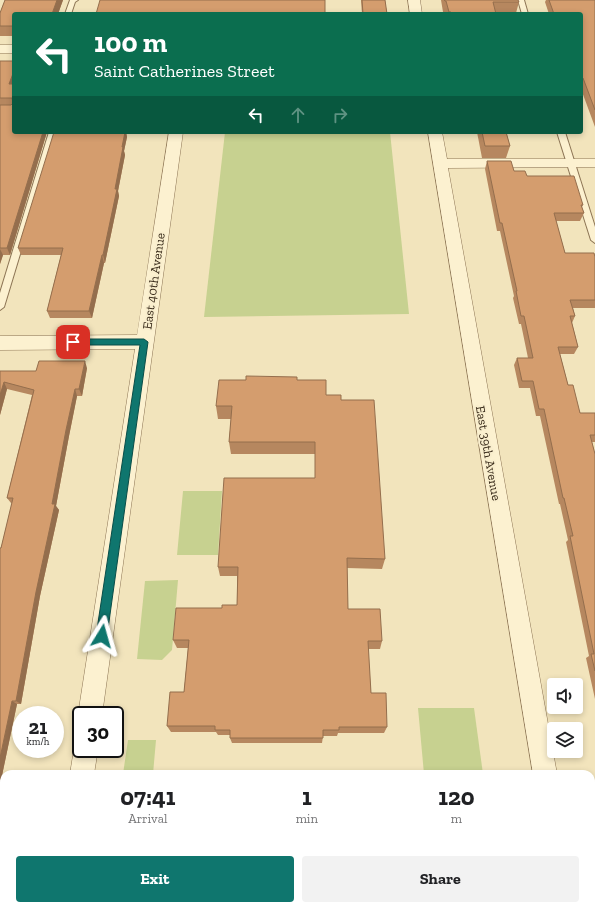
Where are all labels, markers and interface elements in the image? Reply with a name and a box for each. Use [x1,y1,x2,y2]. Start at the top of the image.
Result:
text: 100 m [94,26,167,59]
icon: left [28,28,80,80]
text: Saint Catherines Street [94,60,275,82]
icon: left [245,104,267,126]
icon: ahead [287,104,309,126]
icon: right [329,104,351,126]
street label: East 40th Avenue [139,232,168,330]
pin [56,325,90,359]
icon: arrive [62,331,84,353]
street label: East 39th Avenue [473,404,504,502]
position arrow [81,615,123,657]
map controls [547,678,583,758]
button: sound [547,678,583,714]
speed limit sign: 30 [72,706,124,758]
text: 21 [29,715,47,739]
button: layers [547,722,583,758]
text: km/h [27,736,49,748]
text: 07:41 [120,782,175,811]
text: 1 [302,782,312,811]
text: 120 [438,782,475,811]
text: Arrival [128,811,167,826]
text: min [296,811,318,826]
text: m [451,811,462,826]
button: Exit [16,856,294,902]
button: Share [302,856,579,902]

